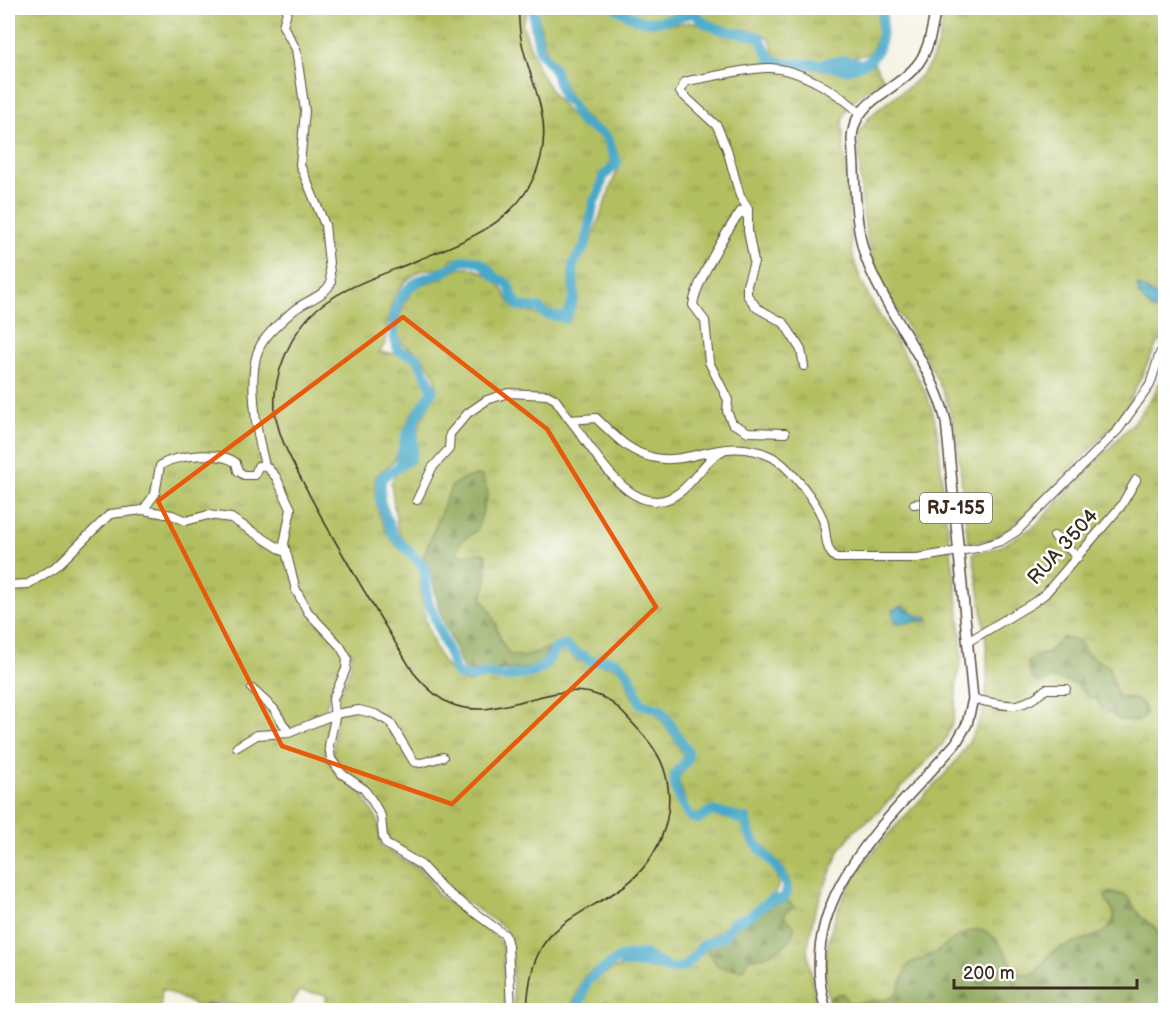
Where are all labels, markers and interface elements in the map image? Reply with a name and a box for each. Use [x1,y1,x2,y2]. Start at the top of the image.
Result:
road number: RJ-155 [920,493,992,523]
street label: RUA 3504 [1023,504,1103,590]
scale bar [954,952,1137,990]
text: 200 m [963,963,1015,984]

